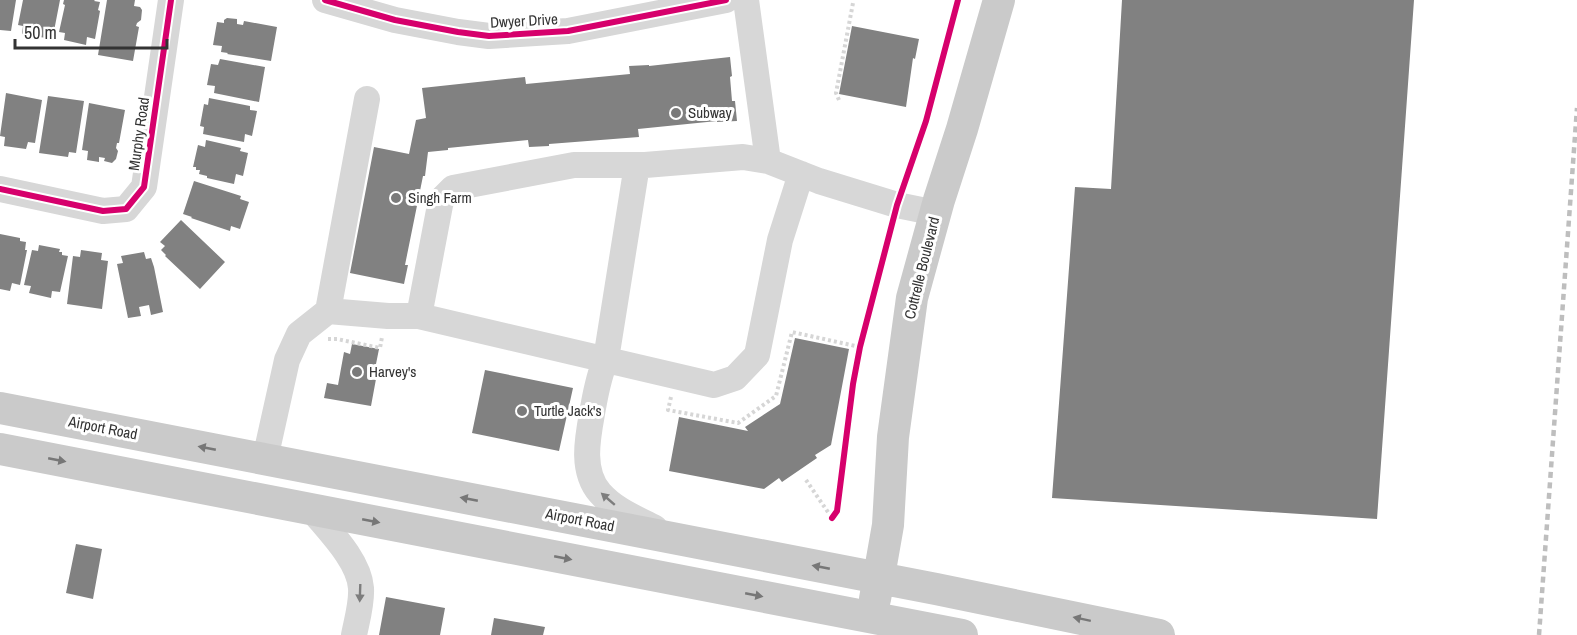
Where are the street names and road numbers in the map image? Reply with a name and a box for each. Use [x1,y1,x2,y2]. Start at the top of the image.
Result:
street label: Dwyer Drive [490,8,558,33]
street label: Murphy Road [123,96,154,172]
street label: Cottrelle Boulevard [899,215,944,321]
street label: Airport Road [66,410,139,444]
street label: Airport Road [543,502,616,536]

